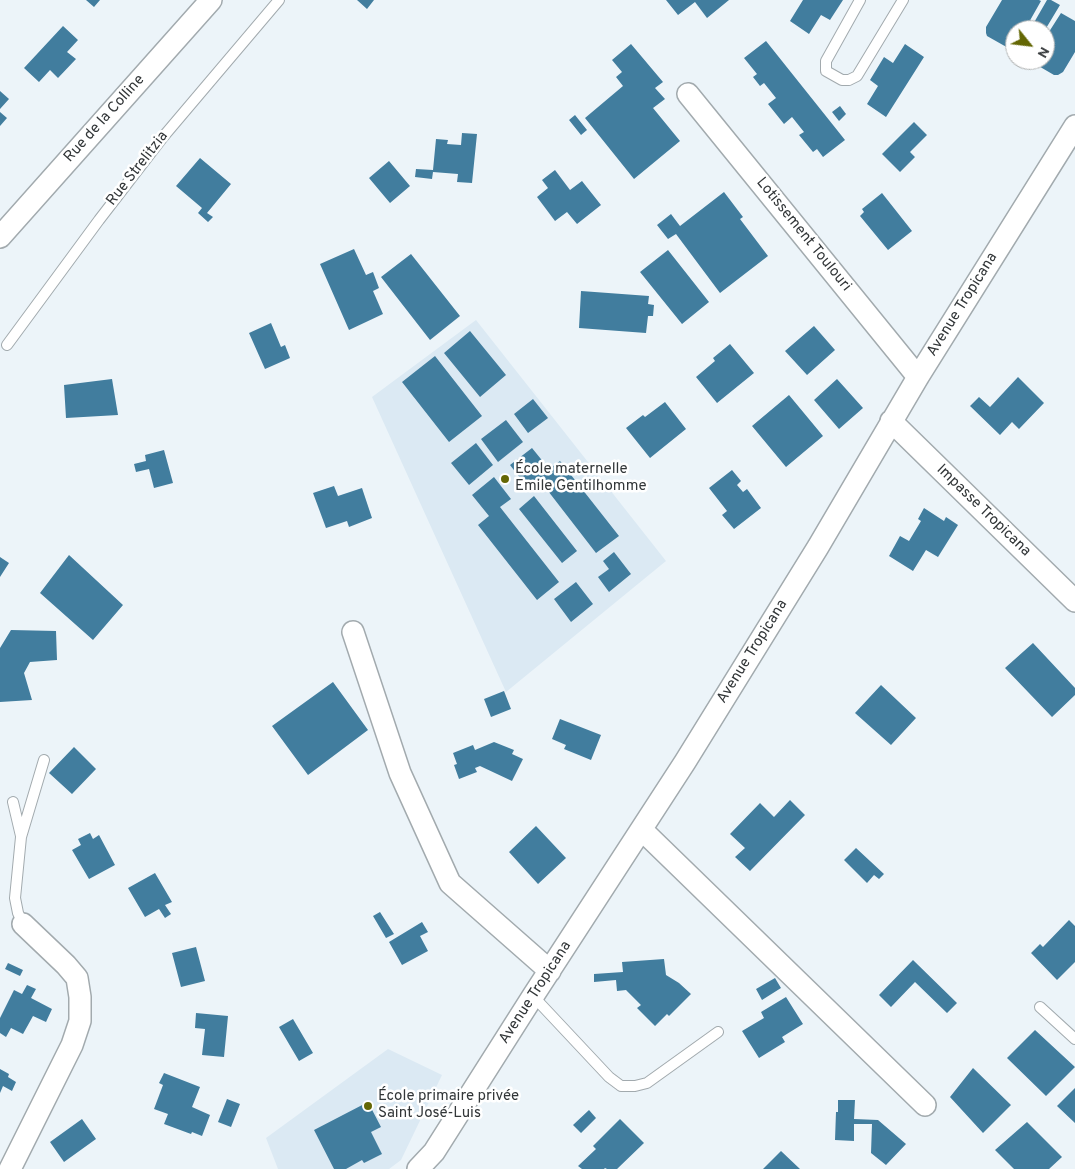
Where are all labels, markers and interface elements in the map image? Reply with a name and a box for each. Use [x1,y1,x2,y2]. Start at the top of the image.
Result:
north arrow [1005,20,1055,70]
text: N [1033,44,1053,61]
street label: Rue de la Colline [61,71,149,167]
street label: Rue Strelitzia [103,128,173,210]
street label: Lotissement Toulouri [752,175,854,295]
street label: Avenue Tropicana [924,250,1002,360]
place label: École maternelle Emile Gentilhomme [515,461,647,496]
street label: Impasse Tropicana [932,461,1034,561]
marker: École maternelle Emile Gentilhomme [499,473,511,485]
street label: Avenue Tropicana [714,597,792,707]
street label: Avenue Tropicana [496,938,576,1048]
place label: École primaire privée Saint José-Luis [378,1088,519,1123]
marker: École primaire privée Saint José-Luis [362,1100,374,1112]

